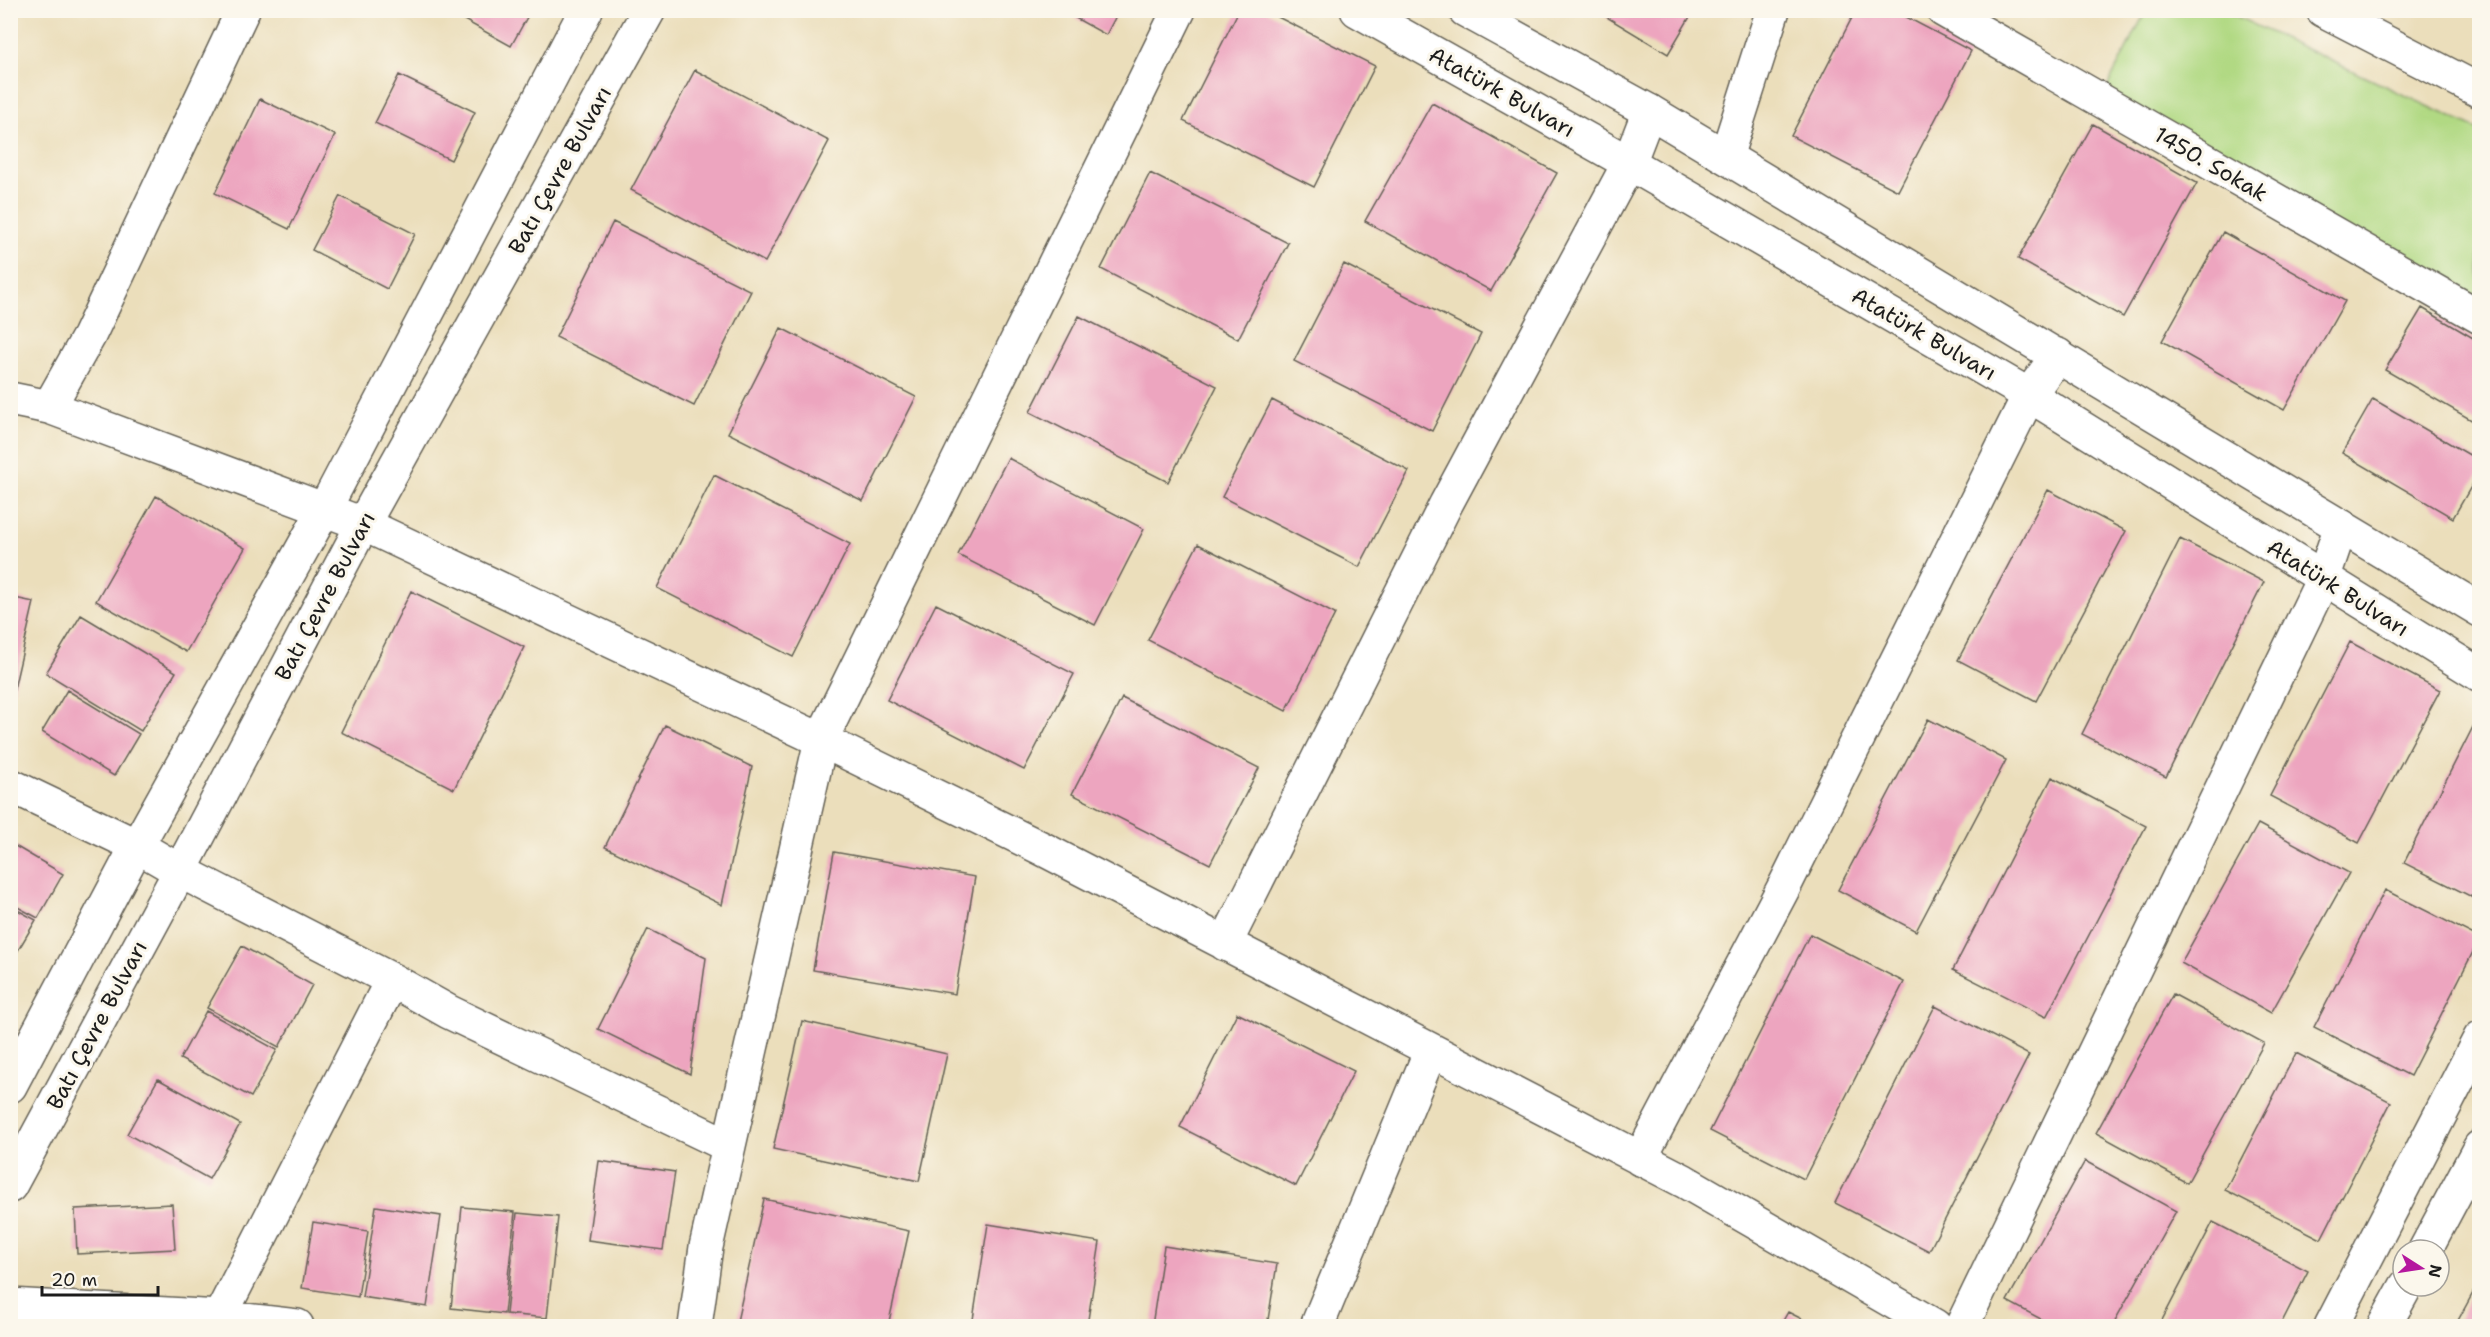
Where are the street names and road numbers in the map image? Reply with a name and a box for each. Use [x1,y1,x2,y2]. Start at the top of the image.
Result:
street label: Atatürk Bulvarı [1424,40,1580,144]
street label: Batı Çevre Bulvarı [502,81,618,259]
street label: 1450. Sokak [2149,120,2273,208]
street label: Atatürk Bulvarı [1846,281,2002,387]
street label: Batı Çevre Bulvarı [268,506,382,686]
street label: Atatürk Bulvarı [2261,533,2415,643]
street label: Batı Çevre Bulvarı [40,935,154,1115]

